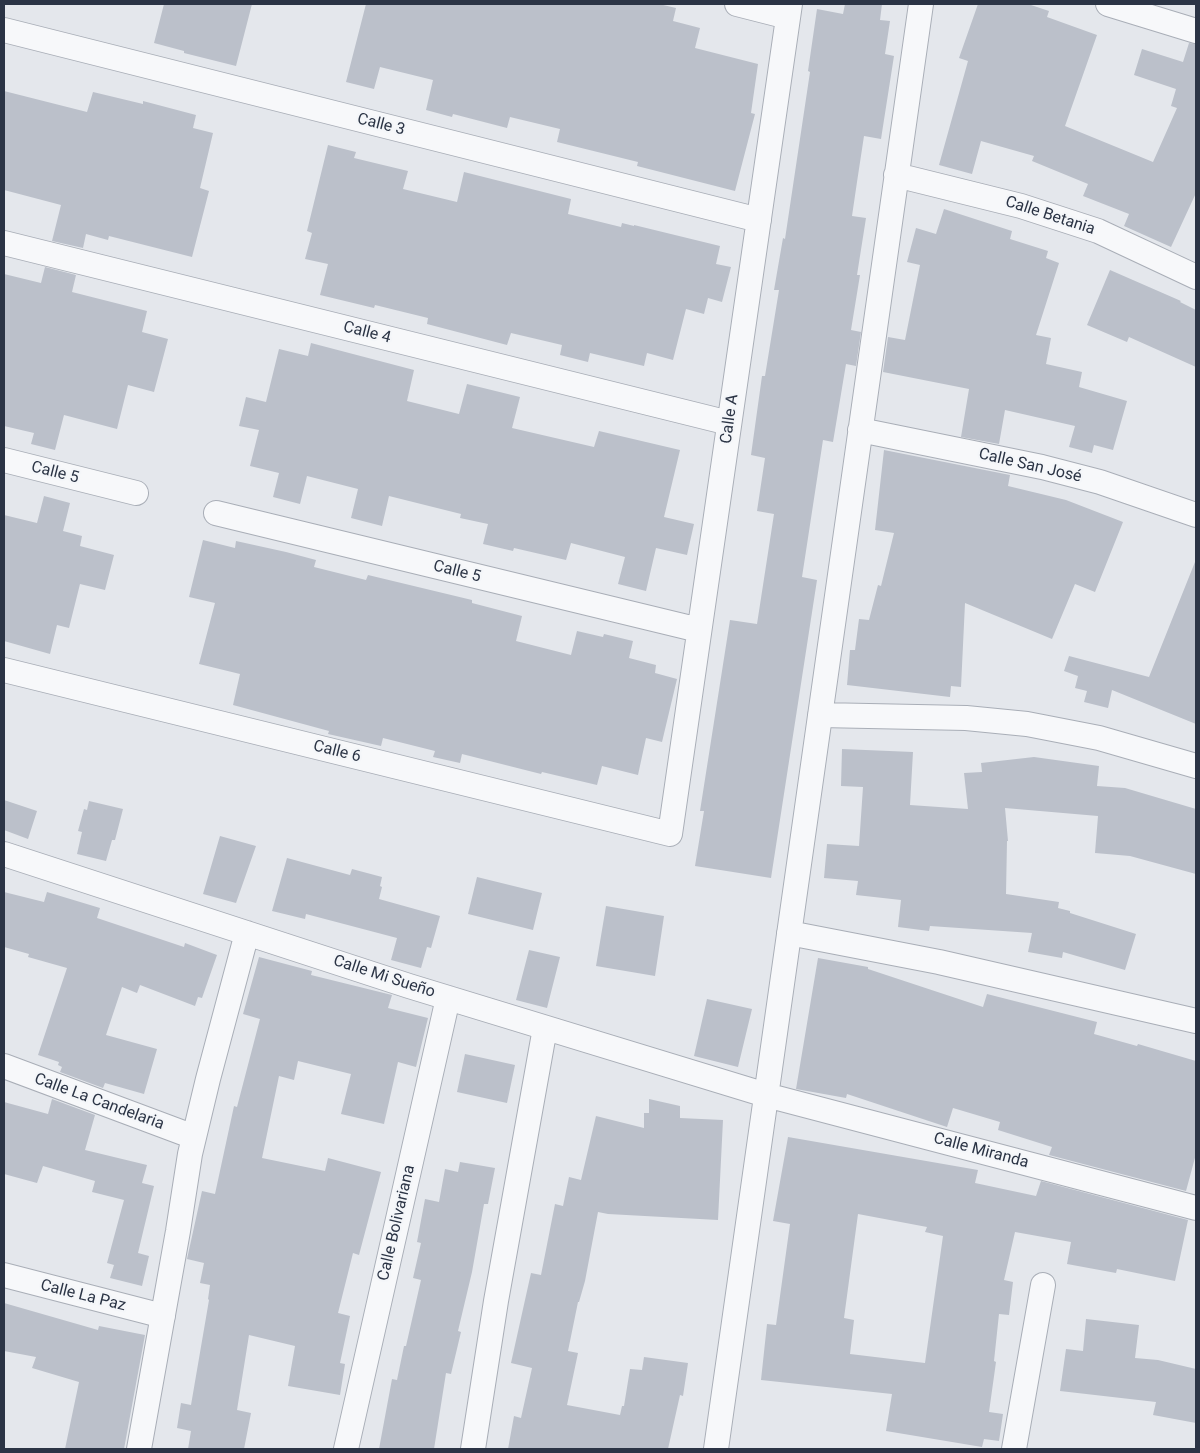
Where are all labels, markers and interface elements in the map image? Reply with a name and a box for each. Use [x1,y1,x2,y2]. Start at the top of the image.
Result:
street label: Calle 3 [355,110,407,140]
street label: Calle Betania [1003,192,1097,240]
street label: Calle 4 [341,318,393,348]
street label: Calle A [717,393,743,445]
street label: Calle San José [977,445,1083,487]
street label: Calle 5 [29,458,81,488]
street label: Calle 5 [431,557,483,587]
street label: Calle 6 [311,737,363,767]
street label: Calle Mi Sueño [331,952,437,1002]
street label: Calle La Candelaria [31,1070,167,1134]
street label: Calle Miranda [931,1129,1031,1173]
street label: Calle Bolivariana [374,1163,420,1283]
street label: Calle La Paz [38,1276,128,1316]

